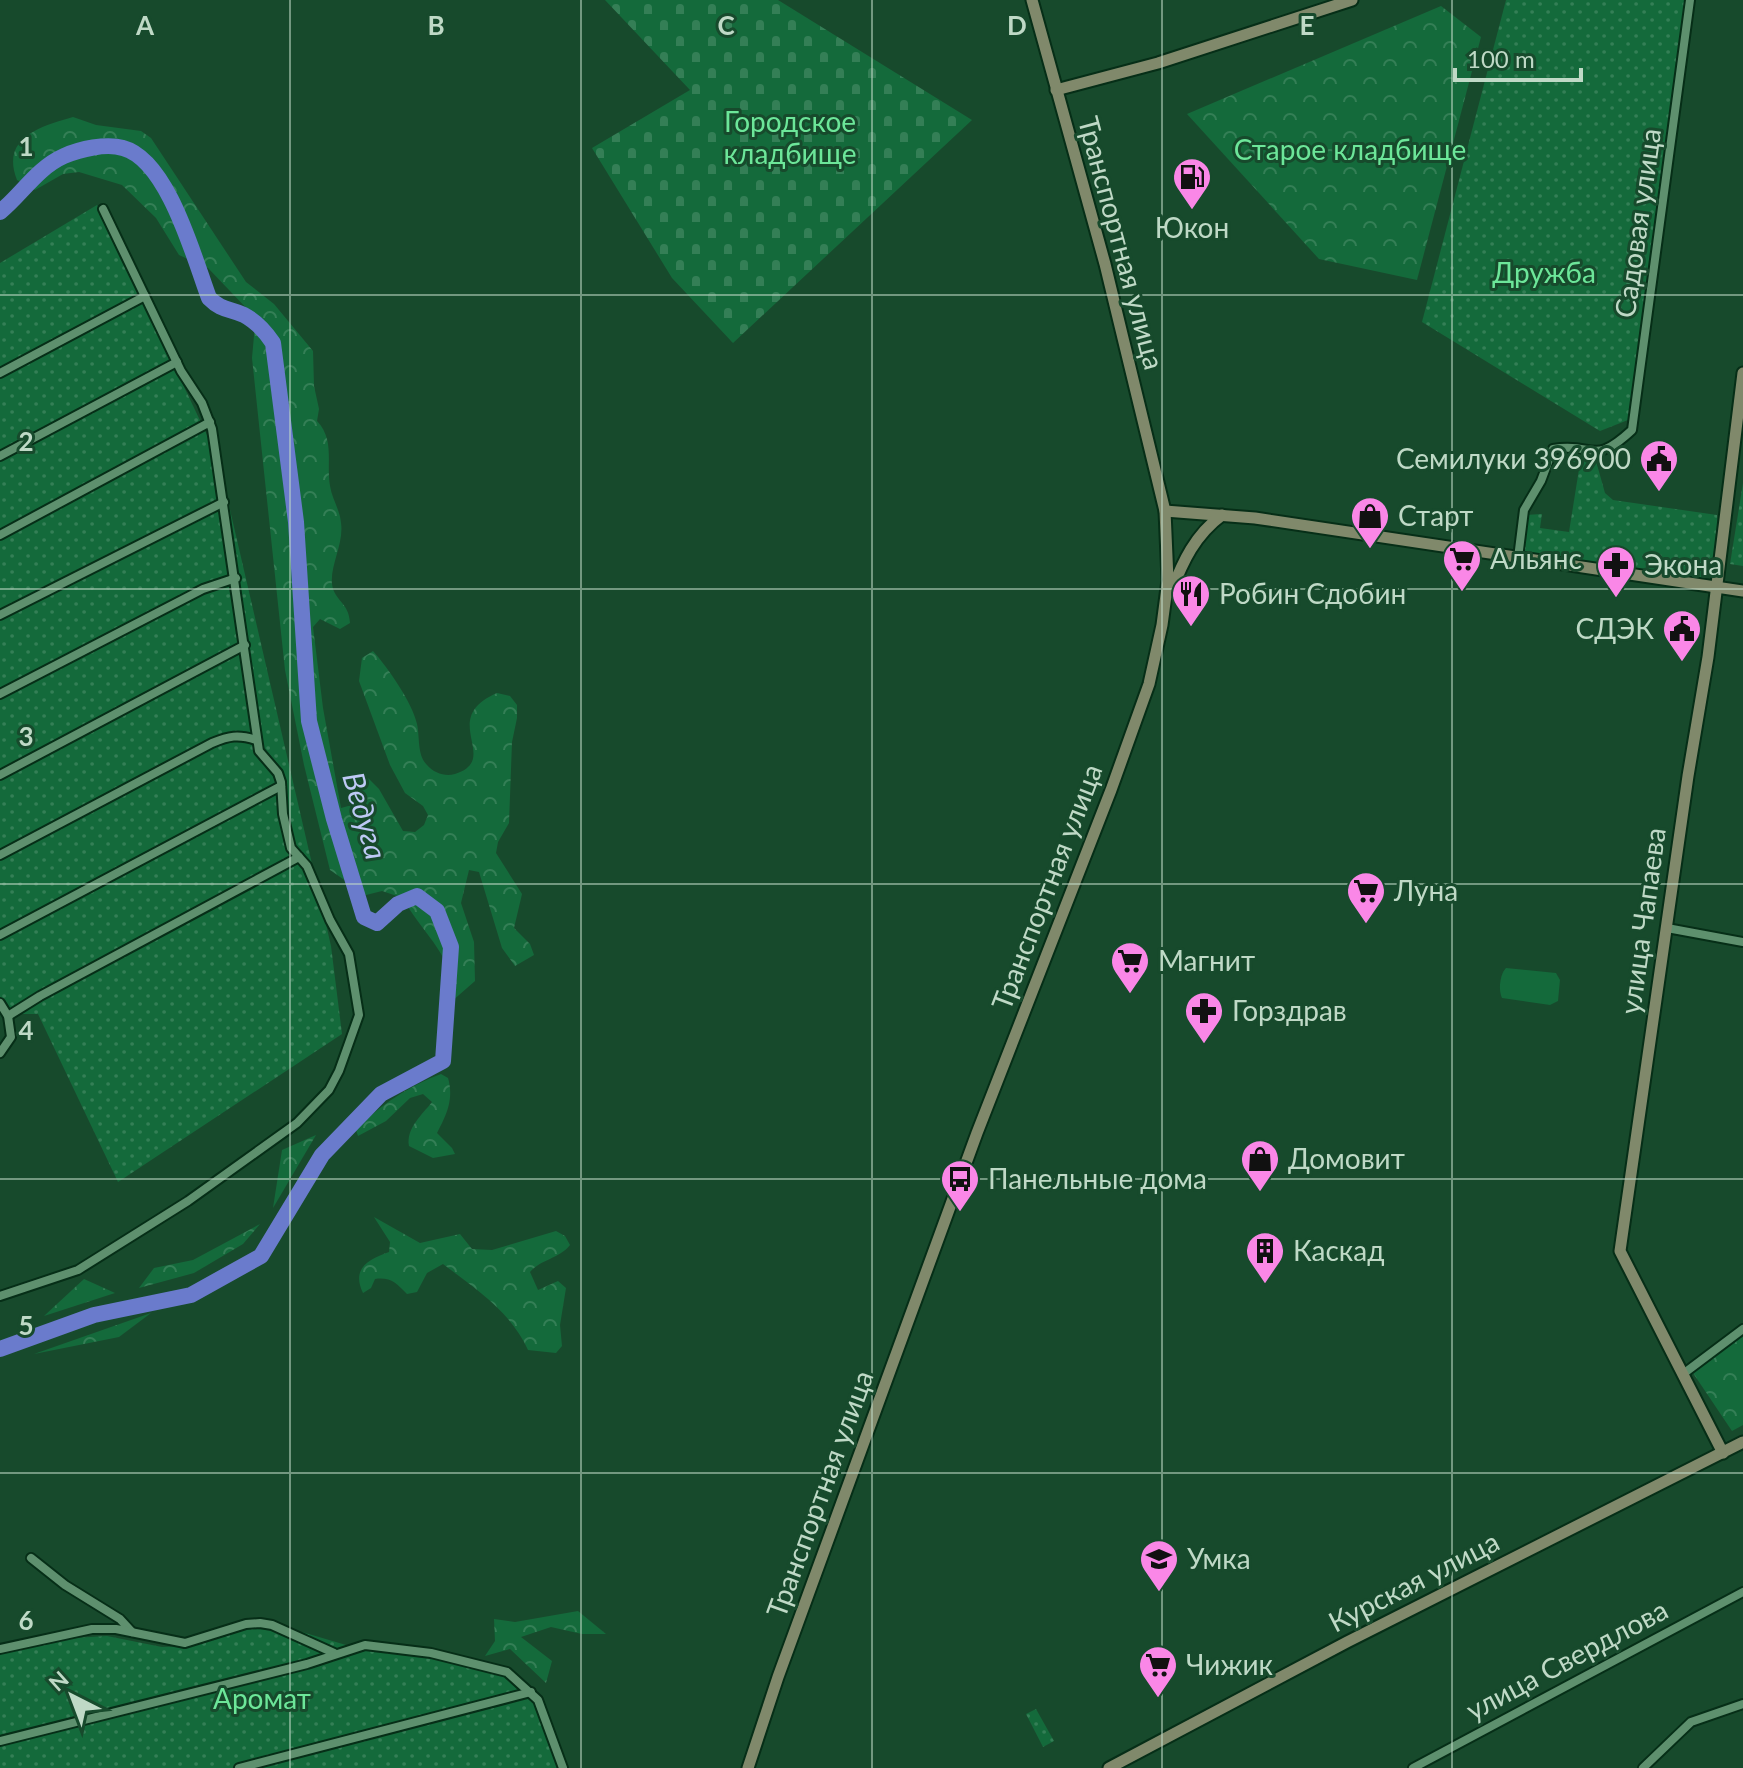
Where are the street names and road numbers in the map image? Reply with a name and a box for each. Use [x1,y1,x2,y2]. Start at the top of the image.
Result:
street label: Транспортная улица [1072,113,1172,373]
street label: Садовая улица [1607,126,1667,320]
street label: Транспортная улица [984,759,1109,1014]
street label: улица Чапаева [1612,825,1672,1016]
street label: Транспортная улица [759,1365,880,1622]
street label: Курская улица [1323,1524,1504,1639]
street label: улица Свердлова [1460,1592,1673,1727]

